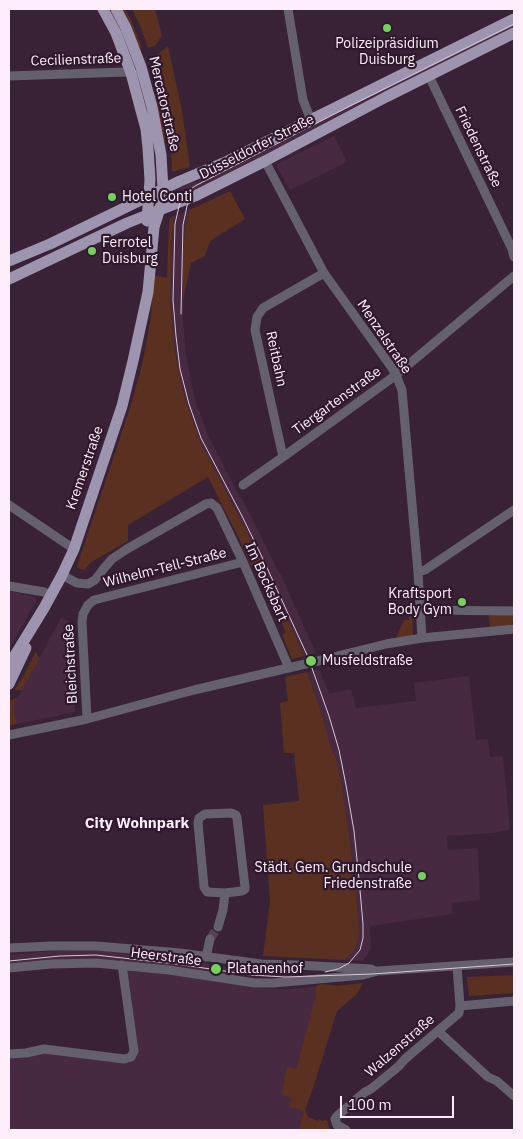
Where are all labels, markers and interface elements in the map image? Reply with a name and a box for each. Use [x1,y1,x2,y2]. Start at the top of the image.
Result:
marker: Polizeipräsidium Duisburg [381,22,393,34]
place label: Polizeipräsidium Duisburg [335,36,439,68]
street label: Cecilienstraße [30,50,122,70]
street label: Mercatorstraße [145,55,183,153]
street label: Friedenstraße [451,104,505,190]
street label: Düsseldorfer Straße [197,111,317,183]
place label: Hotel Conti [122,189,192,205]
marker: Hotel Conti [106,191,118,203]
place label: Ferrotel Duisburg [102,235,158,268]
marker: Ferrotel Duisburg [86,245,98,257]
street label: Menzelstraße [353,297,415,377]
street label: Reitbahn [262,330,290,388]
street label: Tiergartenstraße [289,363,385,439]
street label: Kremerstraße [63,424,107,512]
street label: Im Bocksbart [241,540,291,624]
street label: Wilhelm-Tell-Straße [102,545,228,591]
place label: Kraftsport Body Gym [388,586,452,618]
marker: Kraftsport Body Gym [456,596,468,608]
street label: Bleichstraße [61,624,81,704]
place label: Musfeldstraße [322,653,413,669]
marker: Musfeldstraße [304,654,318,668]
district label: City Wohnpark [85,815,189,833]
place label: Städt. Gem. Grundschule Friedenstraße [254,860,412,892]
marker: Städt. Gem. Grundschule Friedenstraße [416,870,428,882]
street label: Heerstraße [130,944,202,970]
place label: Platanenhof [227,961,303,977]
marker: Platanenhof [209,962,223,976]
street label: Walzenstraße [362,1011,438,1081]
scale bar [343,1086,457,1118]
text: 100 m [348,1095,392,1114]

